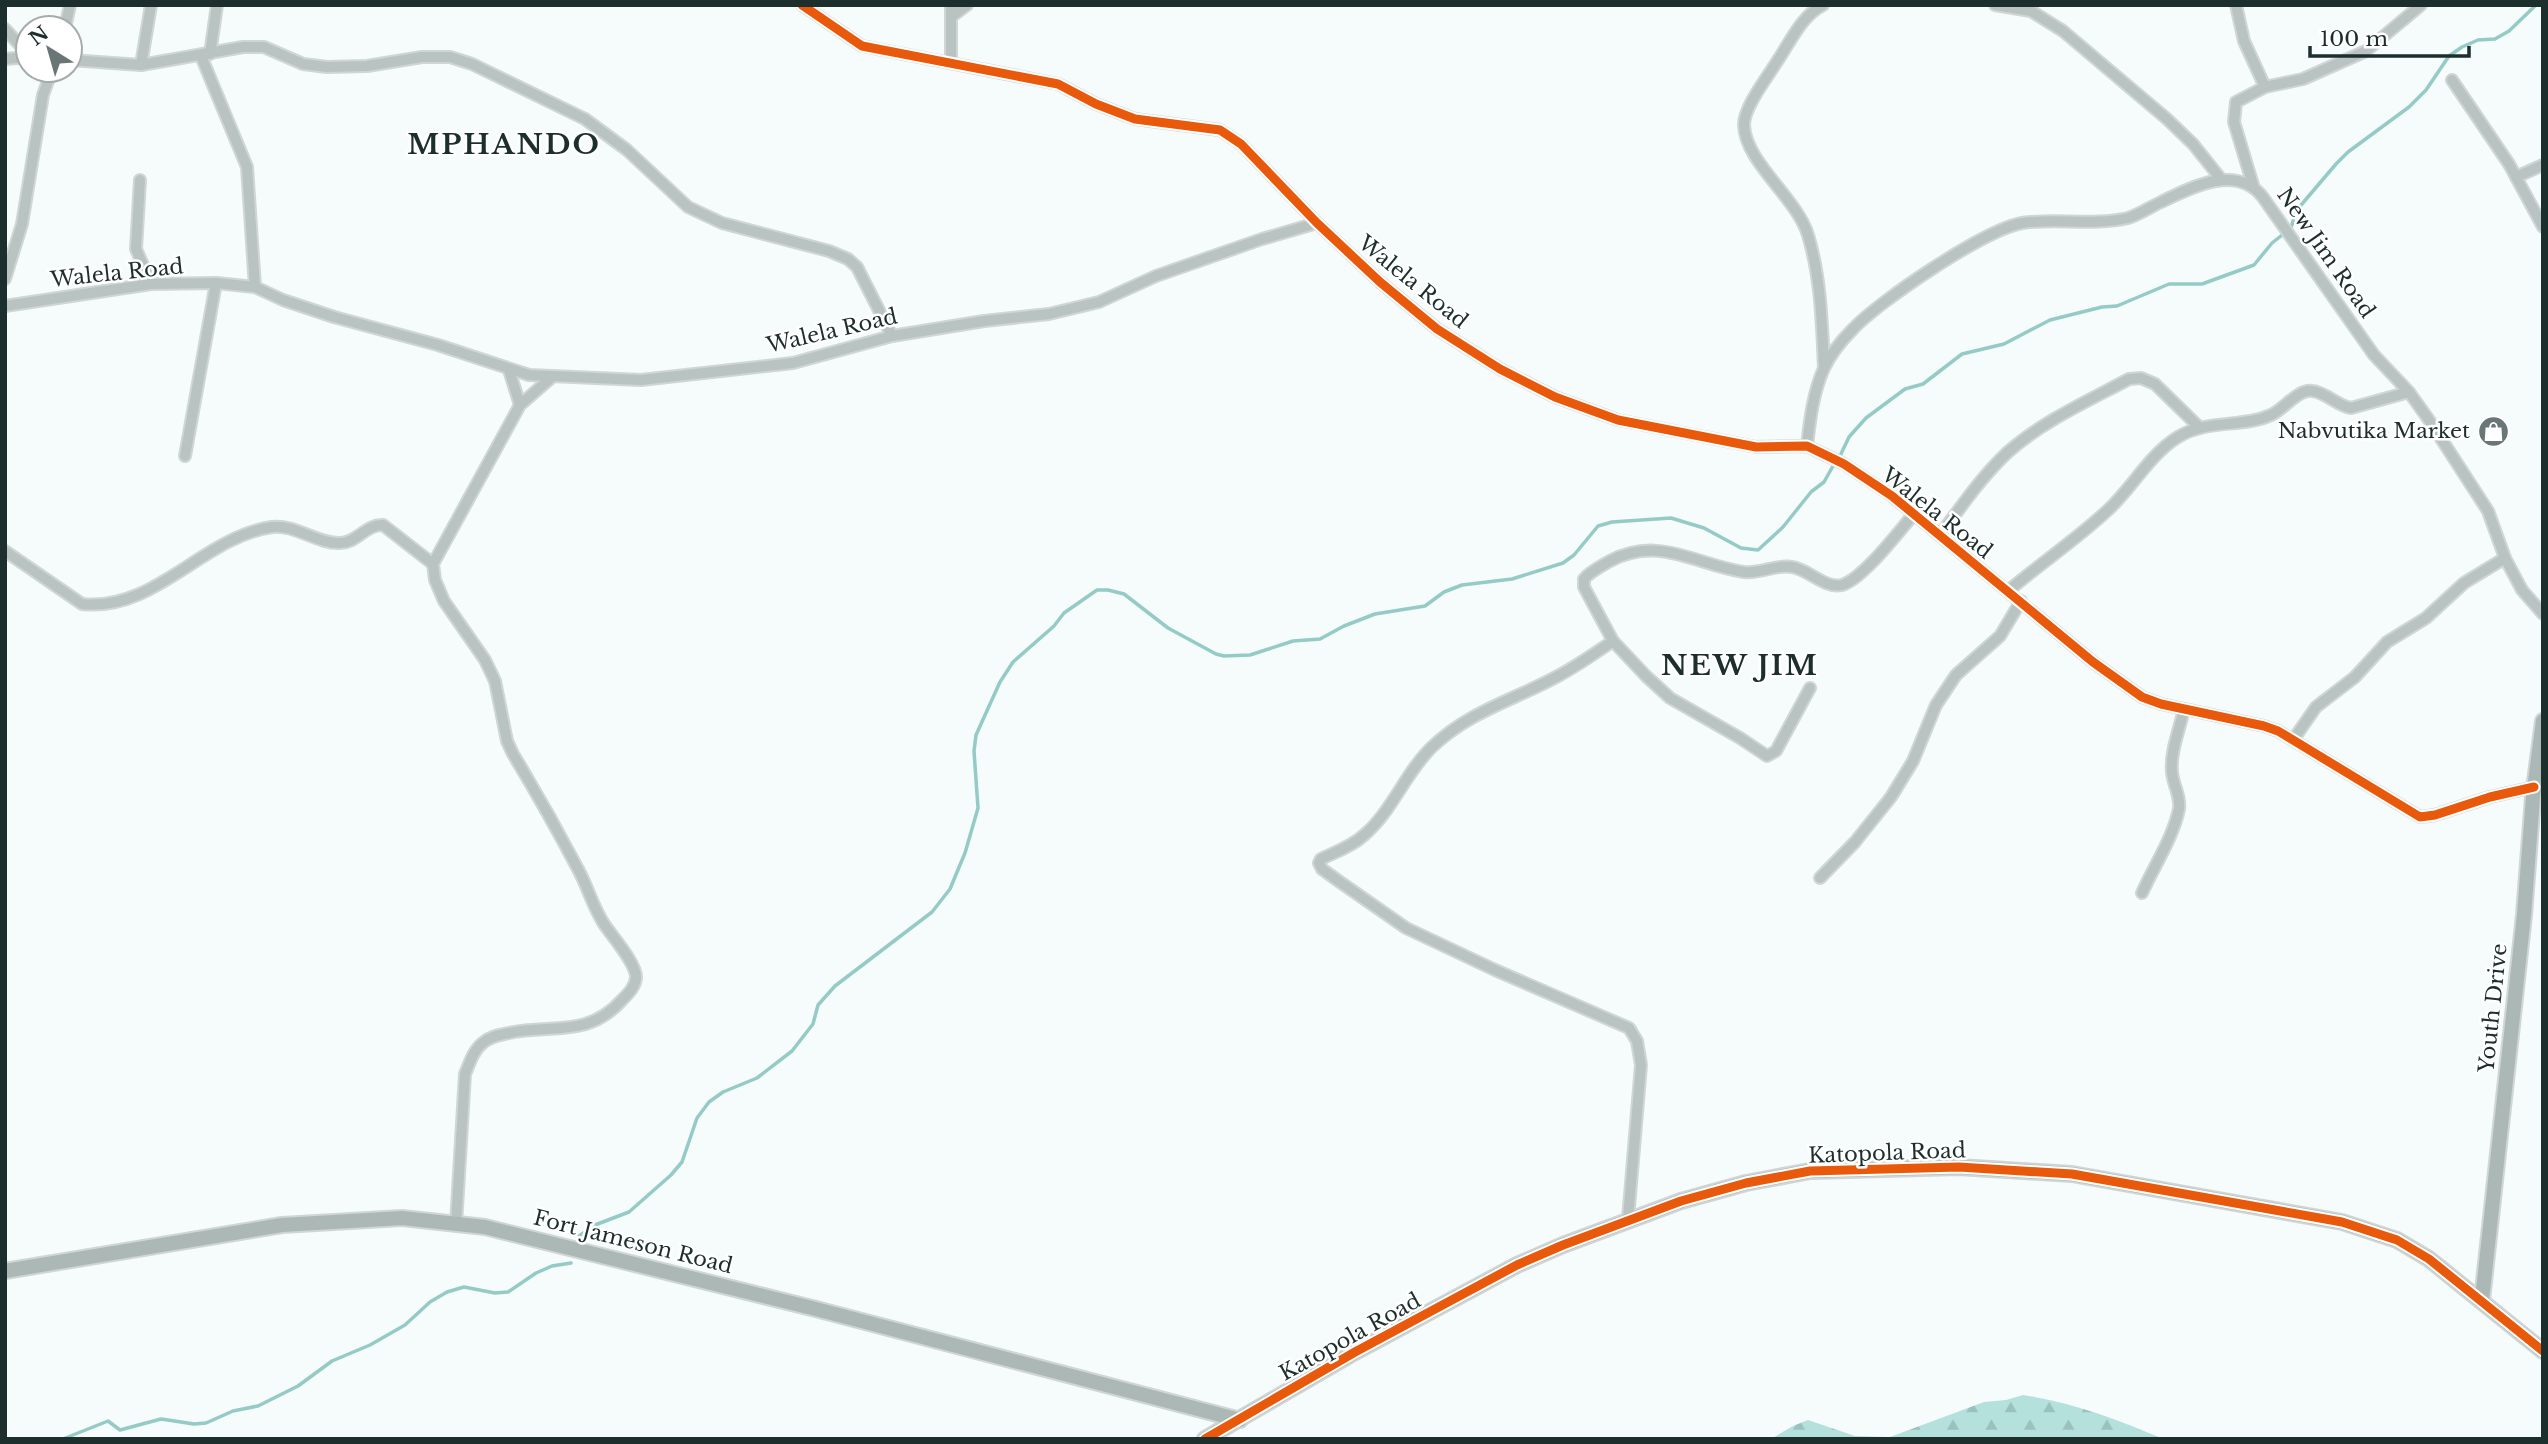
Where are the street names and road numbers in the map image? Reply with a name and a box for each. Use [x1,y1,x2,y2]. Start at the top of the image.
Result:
street label: New Jim Road [2271,183,2381,323]
street label: Walela Road [1352,229,1473,334]
street label: Walela Road [48,253,185,293]
street label: Walela Road [763,303,900,359]
street label: Walela Road [1876,461,1998,564]
street label: Youth Drive [2473,942,2513,1075]
street label: Katopola Road [1808,1137,1966,1169]
street label: Fort Jameson Road [531,1205,735,1279]
street label: Katopola Road [1275,1287,1425,1387]

